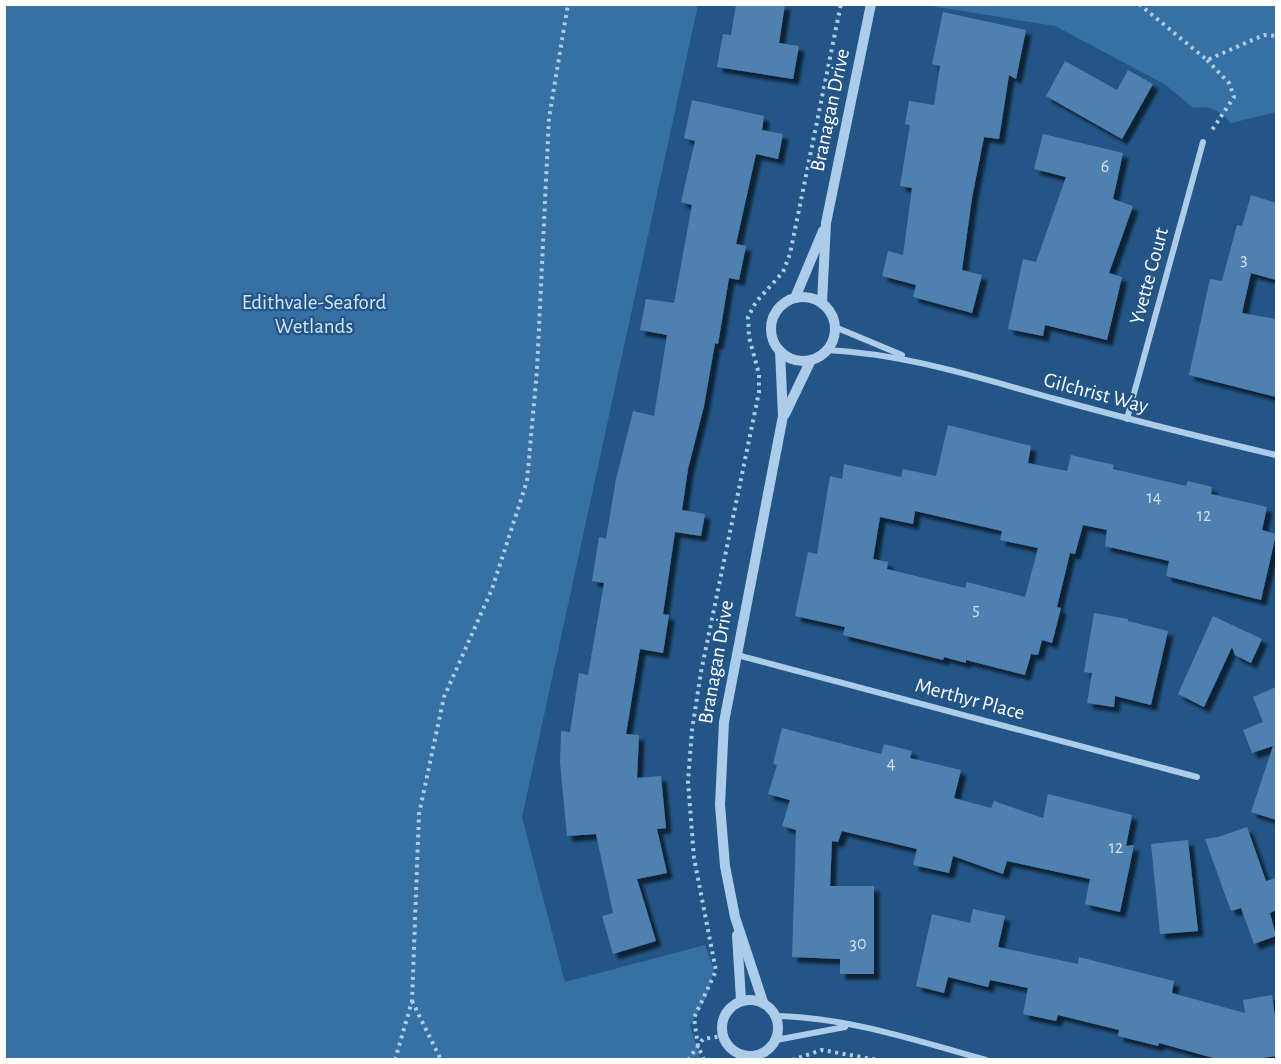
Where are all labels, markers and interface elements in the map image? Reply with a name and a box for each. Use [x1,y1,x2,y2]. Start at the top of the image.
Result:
street label: Branagan Drive [807,47,853,173]
house number: 6 [1101,158,1109,176]
street label: Yvette Court [1126,225,1172,327]
house number: 3 [1240,251,1248,269]
park label: Edithvale-Seaford Wetlands [242,292,386,337]
street label: Gilchrist Way [1041,369,1151,417]
house number: 14 [1147,489,1162,507]
house number: 12 [1197,507,1211,525]
street label: Branagan Drive [695,599,737,725]
house number: 5 [972,601,980,619]
street label: Merthyr Place [913,674,1027,724]
house number: 4 [887,755,896,773]
house number: 12 [1109,839,1123,857]
house number: 30 [850,935,866,953]

